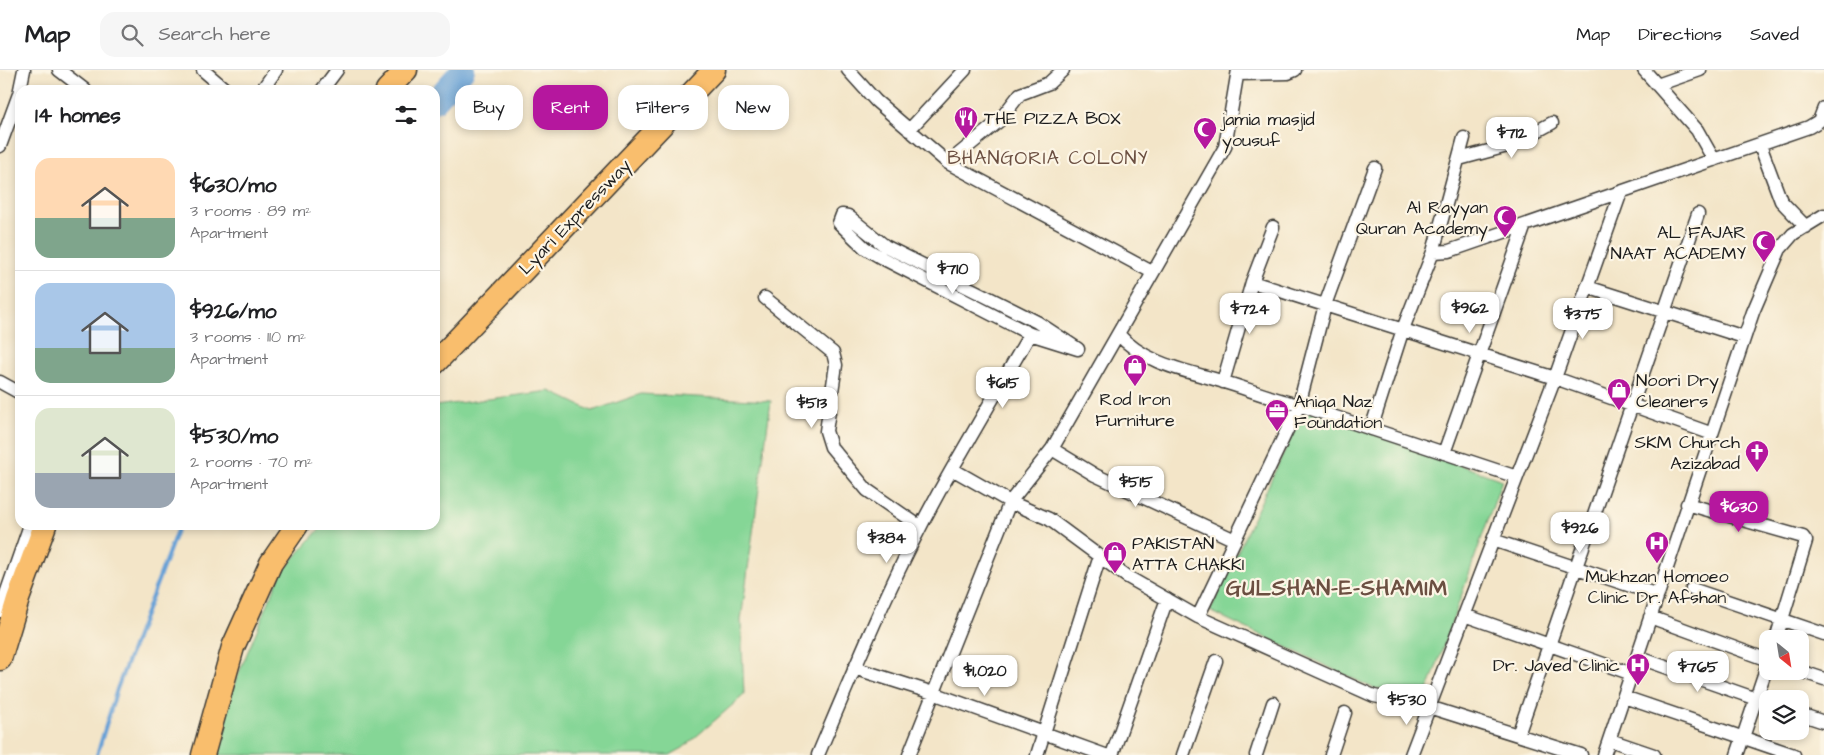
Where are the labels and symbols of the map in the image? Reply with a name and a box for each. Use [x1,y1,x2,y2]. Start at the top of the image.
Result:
restaurant icon: THE PIZZA BOX [953,105,979,139]
place label: THE PIZZA BOX [984,106,1121,131]
place label: jamia masjid yousuf [1220,107,1315,154]
mosque icon: jamia masjid yousuf [1192,116,1218,150]
pin: $712 [1482,116,1542,159]
district label: BHANGORIA COLONY [947,145,1149,172]
street label: Lyari Expressway [513,154,638,281]
place label: Al Rayyan Quran Academy [1356,195,1488,242]
mosque icon: Al Rayyan Quran Academy [1492,204,1518,238]
place label: AL FAJAR NAAT ACADEMY [1611,220,1746,266]
mosque icon: AL FAJAR NAAT ACADEMY [1751,229,1777,263]
pin: $710 [923,252,983,295]
pin: $724 [1220,292,1280,335]
pin: $962 [1440,292,1500,334]
pin: $375 [1553,298,1613,340]
shop icon: Rod Iron Furniture [1122,353,1148,387]
pin: $615 [973,366,1033,409]
place label: Noori Dry Cleaners [1636,368,1719,414]
shop icon: Noori Dry Cleaners [1606,377,1632,411]
pin: $513 [782,386,842,429]
place label: Rod Iron Furniture [1095,387,1175,433]
place label: Aniqa Naz Foundation [1294,389,1382,435]
office icon: Aniqa Naz Foundation [1264,398,1290,432]
place label: SKM Church Azizabad [1634,430,1740,476]
church icon: SKM Church Azizabad [1744,439,1770,473]
pin: $515 [1106,466,1166,508]
pin: $630 [1709,490,1769,533]
pin: $926 [1550,512,1610,554]
pin: $384 [857,522,917,564]
hospital icon: Mukhzan Homoeo Clinic Dr. Afshan [1644,530,1670,564]
place label: PAKISTAN ATTA CHAKKI [1132,531,1244,577]
shop icon: PAKISTAN ATTA CHAKKI [1102,540,1128,574]
place label: Mukhzan Homoeo Clinic Dr. Afshan [1585,564,1729,610]
district label: GULSHAN-E-SHAMIM [1226,573,1448,604]
north arrow [1759,630,1809,680]
pin: $765 [1668,650,1728,693]
hospital icon: Dr. Javed Clinic [1625,652,1651,686]
place label: Dr. Javed Clinic [1493,653,1620,678]
pin: $1,020 [944,654,1026,697]
pin: $530 [1377,684,1437,726]

